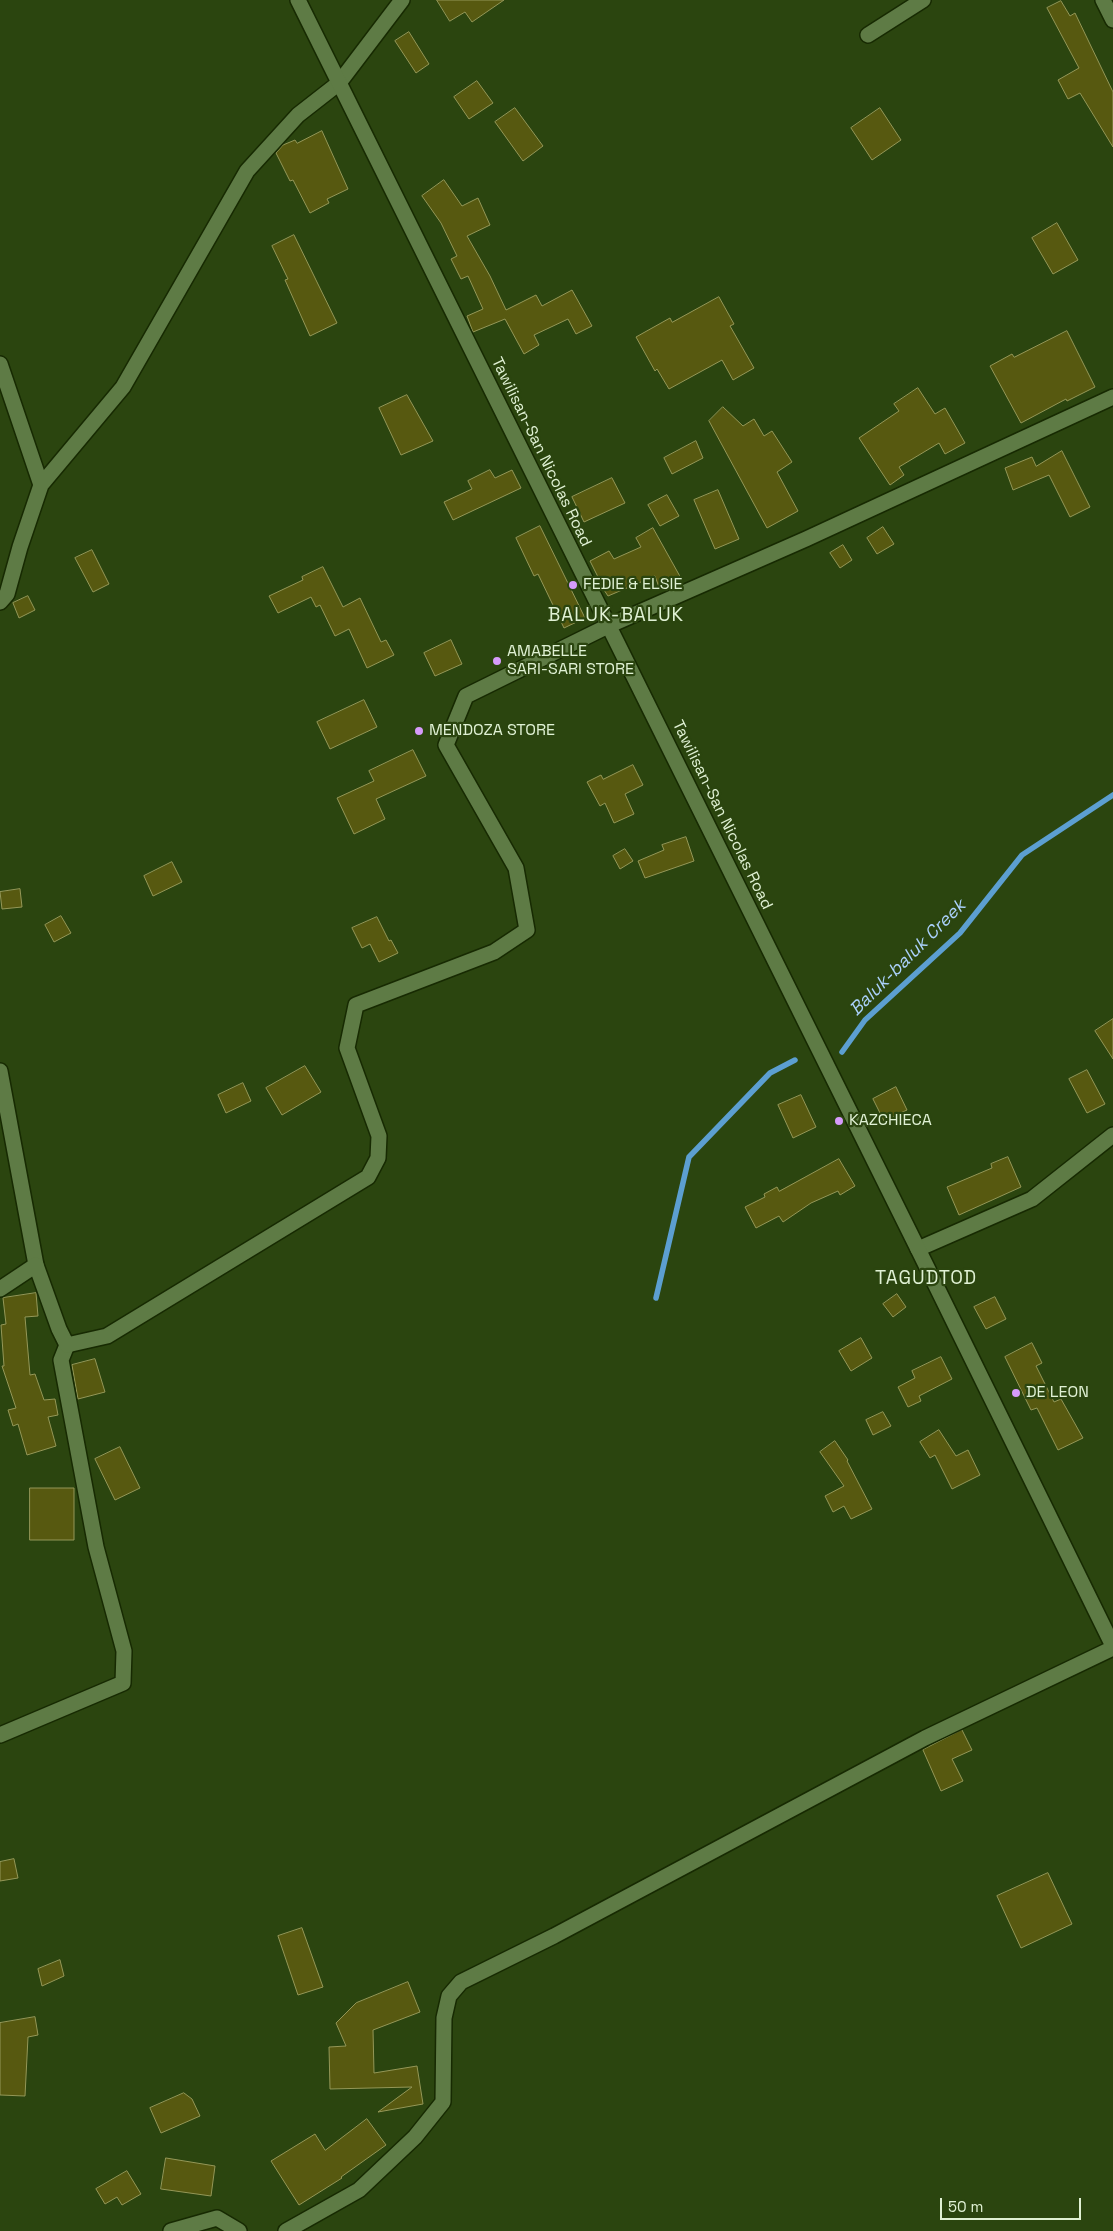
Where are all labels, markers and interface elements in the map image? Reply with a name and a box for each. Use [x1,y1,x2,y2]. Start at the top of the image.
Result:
street label: Tawilisan-San Nicolas Road [487,354,595,550]
place label: FEDIE & ELSIE [583,575,683,595]
marker: FEDIE & ELSIE [567,579,579,591]
district label: BALUK-BALUK [546,605,686,627]
place label: AMABELLE SARI-SARI STORE [507,642,634,680]
marker: AMABELLE SARI-SARI STORE [491,655,503,667]
street label: Tawilisan-San Nicolas Road [668,717,776,913]
place label: MENDOZA STORE [429,721,555,741]
marker: MENDOZA STORE [413,725,425,737]
water label: Baluk-baluk Creek [845,895,971,1021]
place label: KAZCHIECA [849,1111,932,1131]
marker: KAZCHIECA [833,1115,845,1127]
district label: TAGUDTOD [874,1268,978,1290]
place label: DE LEON [1026,1383,1089,1403]
marker: DE LEON [1010,1387,1022,1399]
scale bar [943,2188,1084,2220]
text: 50 m [948,2197,983,2216]

